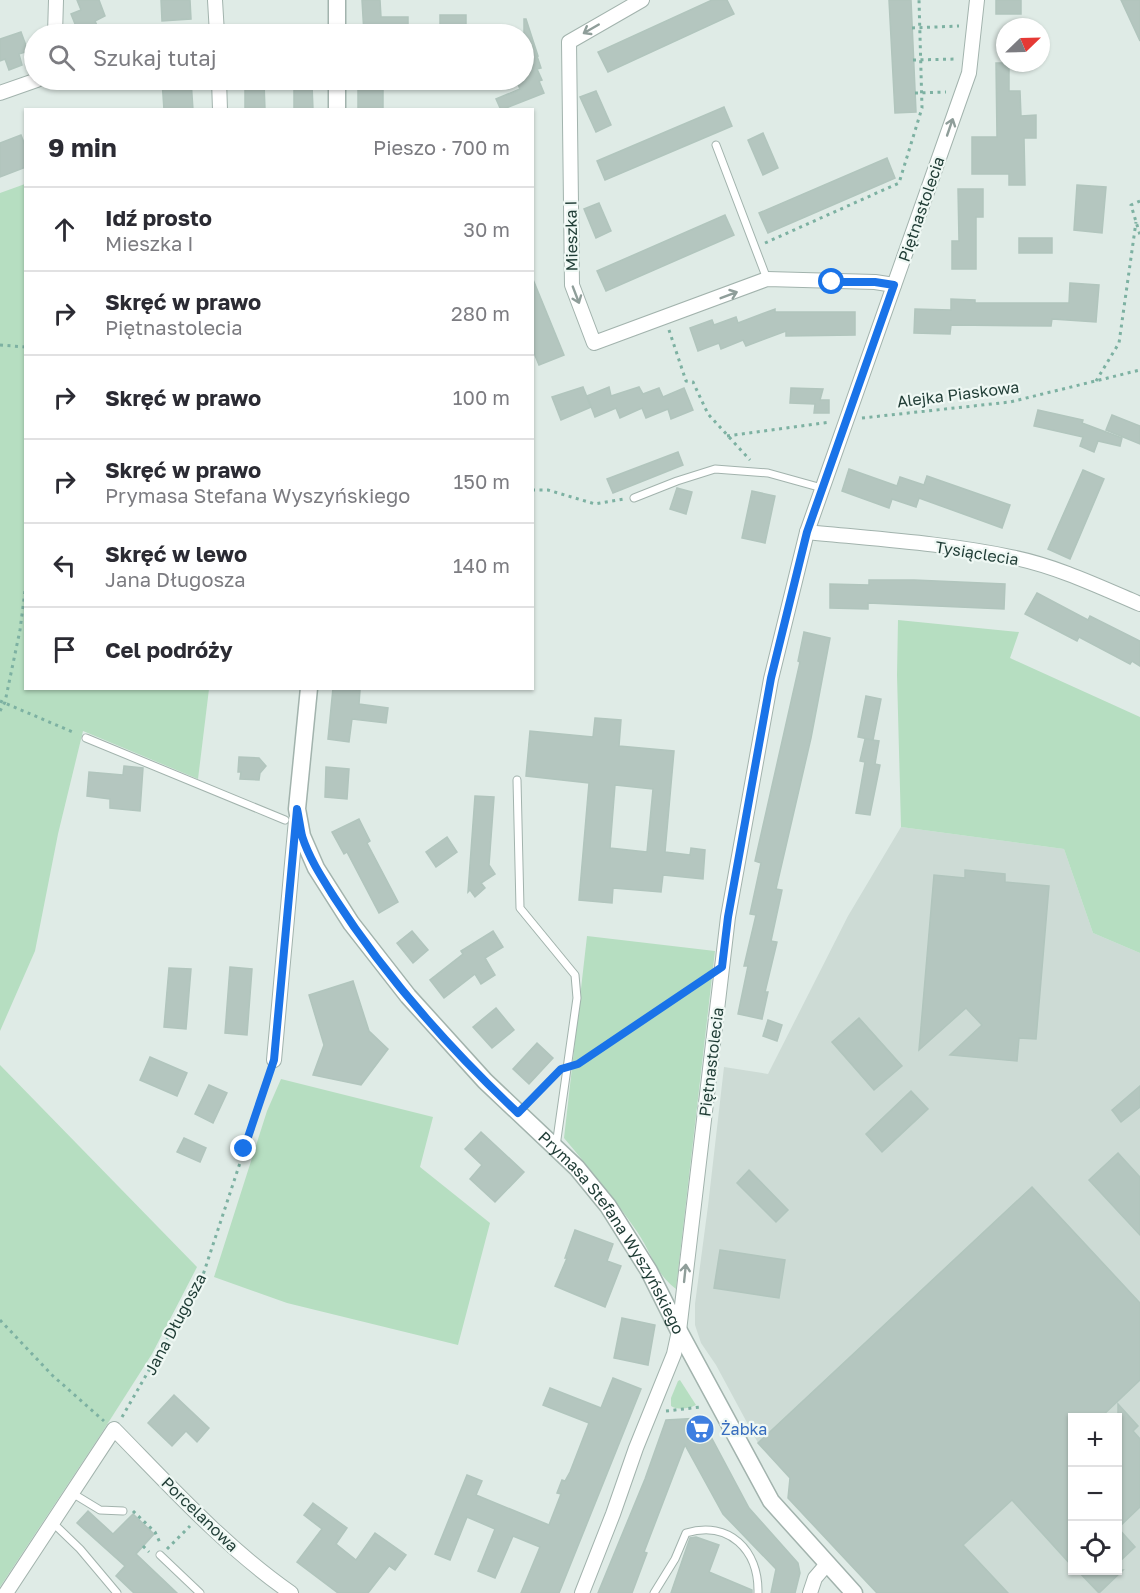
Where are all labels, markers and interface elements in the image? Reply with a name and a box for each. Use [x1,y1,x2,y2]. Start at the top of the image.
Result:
north arrow [996,18,1050,72]
search box [24,24,534,90]
one-way arrow [583,24,601,35]
icon: search [45,41,78,74]
text: Szukaj tutaj [93,44,217,71]
one-way arrow [946,118,957,136]
text: 9 min [48,132,117,163]
text: Pieszo · 700 m [373,135,510,159]
street label: Piętnastolecia [894,154,948,264]
street label: Mieszka I [560,200,582,272]
text: Idź prosto [105,204,212,231]
icon: ahead [48,213,81,246]
text: 30 m [463,217,510,241]
text: Mieszka I [105,231,194,255]
route start [818,268,844,294]
one-way arrow [571,285,582,303]
text: Skręć w prawo [105,288,261,315]
one-way arrow [719,288,737,299]
icon: right [48,297,81,330]
text: 280 m [451,301,510,325]
text: Piętnastolecia [105,315,243,339]
street label: Alejka Piaskowa [896,377,1020,411]
icon: right [48,381,81,414]
text: Skręć w prawo [105,384,261,411]
text: 100 m [453,385,510,409]
text: Skręć w prawo [105,456,261,483]
icon: right [48,465,81,498]
text: 150 m [454,469,510,493]
text: Prymasa Stefana Wyszyńskiego [105,483,410,507]
street label: Tysiąclecia [934,537,1020,569]
text: Skręć w lewo [105,540,247,567]
icon: left [48,549,81,582]
text: 140 m [453,553,510,577]
text: Jana Długosza [105,567,246,591]
icon: arrive [48,633,81,666]
text: Cel podróży [105,636,233,663]
street label: Piętnastolecia [694,1006,728,1118]
street label: Prymasa Stefana Wyszyńskiego [534,1127,689,1337]
route end [230,1135,256,1161]
one-way arrow [680,1264,691,1284]
street label: Jana Długosza [140,1270,210,1378]
supermarket icon: Żabka [684,1413,716,1445]
map controls [1068,1413,1122,1575]
button: + [1068,1413,1122,1467]
place label: Żabka [721,1419,767,1439]
button: − [1068,1467,1122,1521]
street label: Porcelanowa [157,1472,243,1556]
button: locate [1068,1521,1122,1575]

